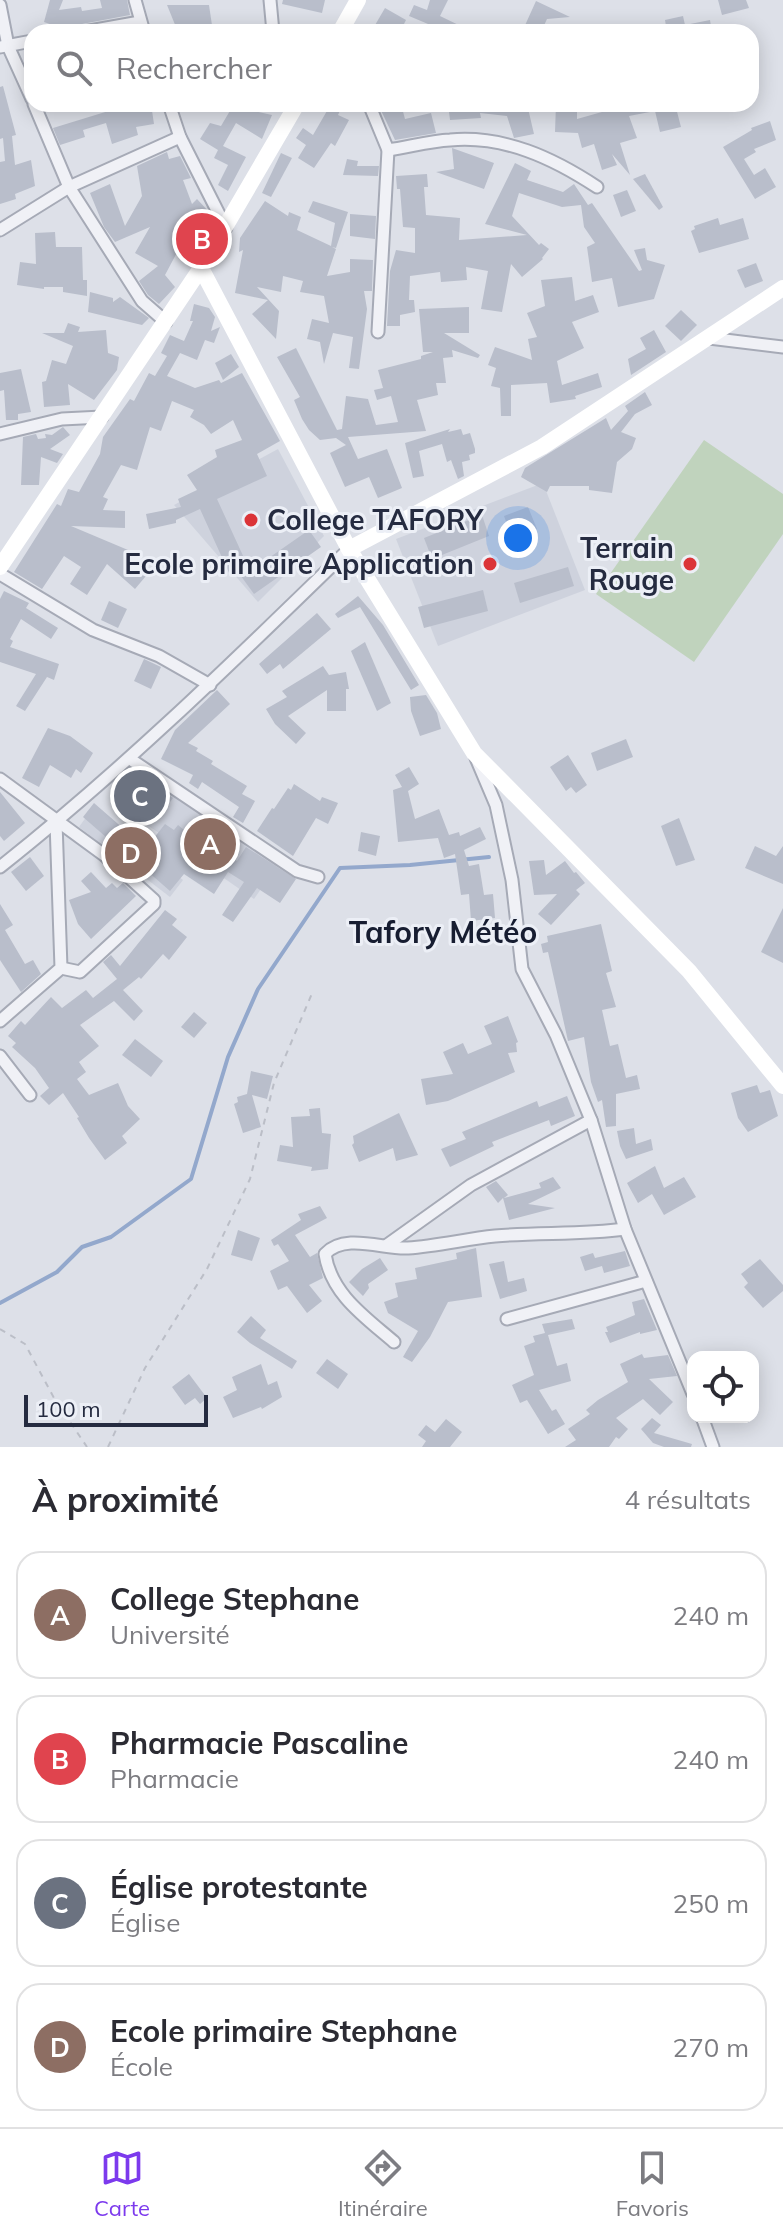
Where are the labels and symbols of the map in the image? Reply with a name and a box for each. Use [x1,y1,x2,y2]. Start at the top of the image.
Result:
pin: B [176,209,228,269]
place label: College TAFORY [267,502,484,537]
marker: College TAFORY [242,511,260,529]
your location [498,518,538,558]
place label: Terrain Rouge [580,530,674,597]
place label: Ecole primaire Application [124,546,474,581]
marker: Ecole primaire Application [481,555,499,573]
marker: Terrain Rouge [681,555,699,573]
pin: C [114,766,166,826]
pin: A [184,814,236,874]
pin: D [105,823,157,883]
district label: Tafory Météo [349,913,537,951]
scale bar [24,1391,208,1427]

